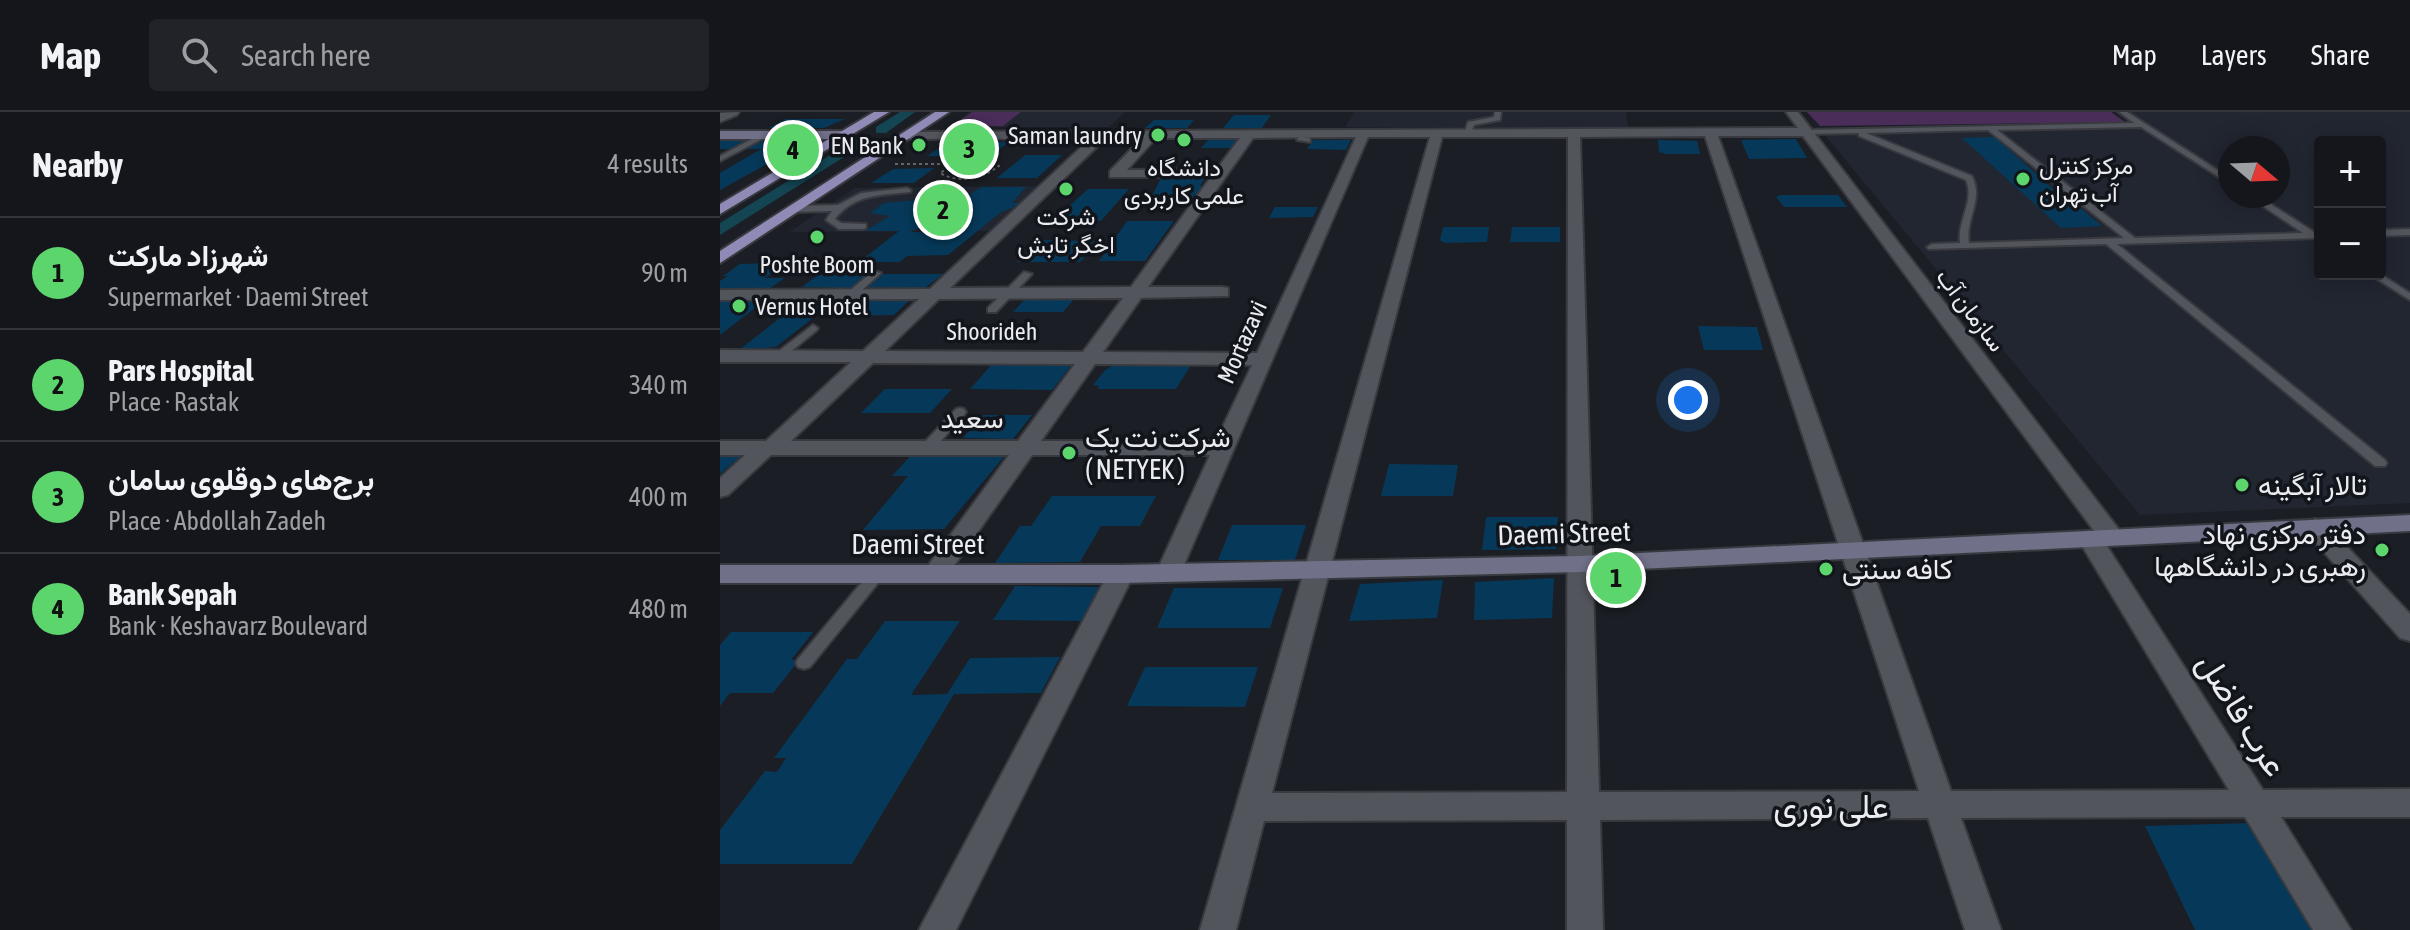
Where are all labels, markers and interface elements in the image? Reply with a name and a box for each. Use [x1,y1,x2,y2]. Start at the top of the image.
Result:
search box [149,19,709,91]
icon: search [177,33,221,77]
text: Map [40,34,101,77]
text: Search here [241,38,371,72]
text: Map [2112,39,2157,71]
text: Layers [2201,39,2267,71]
text: Share [2311,39,2370,71]
pin: 3 [943,119,995,179]
pin: 4 [767,120,819,180]
place label: Saman laundry [1008,122,1142,149]
marker: Saman laundry [1149,126,1167,144]
marker: دانشگاه علمی کاربردی [1175,131,1193,149]
place label: EN Bank [831,132,903,159]
marker: EN Bank [910,136,928,154]
north arrow [2218,136,2290,208]
map controls [2314,136,2386,280]
button: + [2314,136,2386,208]
text: Nearby [32,145,123,184]
text: 4 results [607,149,688,179]
place label: مرکز کنترل آب تهران [2039,152,2133,209]
place label: دانشگاه علمی کاربردی [1124,154,1244,211]
marker: مرکز کنترل آب تهران [2014,170,2032,188]
pin: 2 [917,180,969,240]
marker: شرکت اخگر تابش [1057,180,1075,198]
place label: شرکت اخگر تابش [1017,203,1115,260]
button: − [2314,208,2386,280]
marker: Poshte Boom [808,228,826,246]
text: شهرزاد مارکت [108,238,268,272]
place label: Poshte Boom [760,251,874,278]
text: 1 [52,258,64,288]
text: 90 m [641,258,688,288]
street label: سازمان آب [1930,263,2011,358]
text: Supermarket · Daemi Street [108,282,368,312]
place label: Vernus Hotel [755,293,869,320]
marker: Vernus Hotel [730,297,748,315]
street label: Mortazavi [1212,297,1272,387]
street label: Shoorideh [947,318,1037,345]
text: Pars Hospital [108,353,253,387]
text: 2 [52,370,64,400]
text: 340 m [629,370,688,400]
your location [1668,380,1708,420]
text: Place · Rastak [108,387,239,417]
street label: سعید [940,402,1004,434]
place label: شرکت نت یک ( NETYEK ) [1085,421,1231,485]
marker: شرکت نت یک ( NETYEK ) [1060,444,1078,462]
text: برج‌های دوقلوی سامان [108,462,374,496]
place label: تالار آبگینه [2258,469,2367,503]
marker: تالار آبگینه [2233,476,2251,494]
text: 3 [52,482,64,512]
text: 400 m [629,482,688,512]
text: Place · Abdollah Zadeh [108,506,326,536]
street label: Daemi Street [1497,515,1631,551]
place label: دفتر مرکزی نهاد رهبری در دانشگاهها [2154,518,2366,584]
street label: Daemi Street [851,528,985,560]
marker: دفتر مرکزی نهاد رهبری در دانشگاهها [2373,541,2391,559]
pin: 1 [1590,548,1642,608]
place label: کافه سنتی [1842,553,1953,586]
marker: کافه سنتی [1817,560,1835,578]
text: Bank Sepah [108,577,237,611]
text: 4 [52,594,64,624]
text: 480 m [629,594,688,624]
text: Bank · Keshavarz Boulevard [108,611,368,641]
street label: عرب فاضل [2188,645,2296,784]
street label: علی نوری [1773,786,1889,827]

